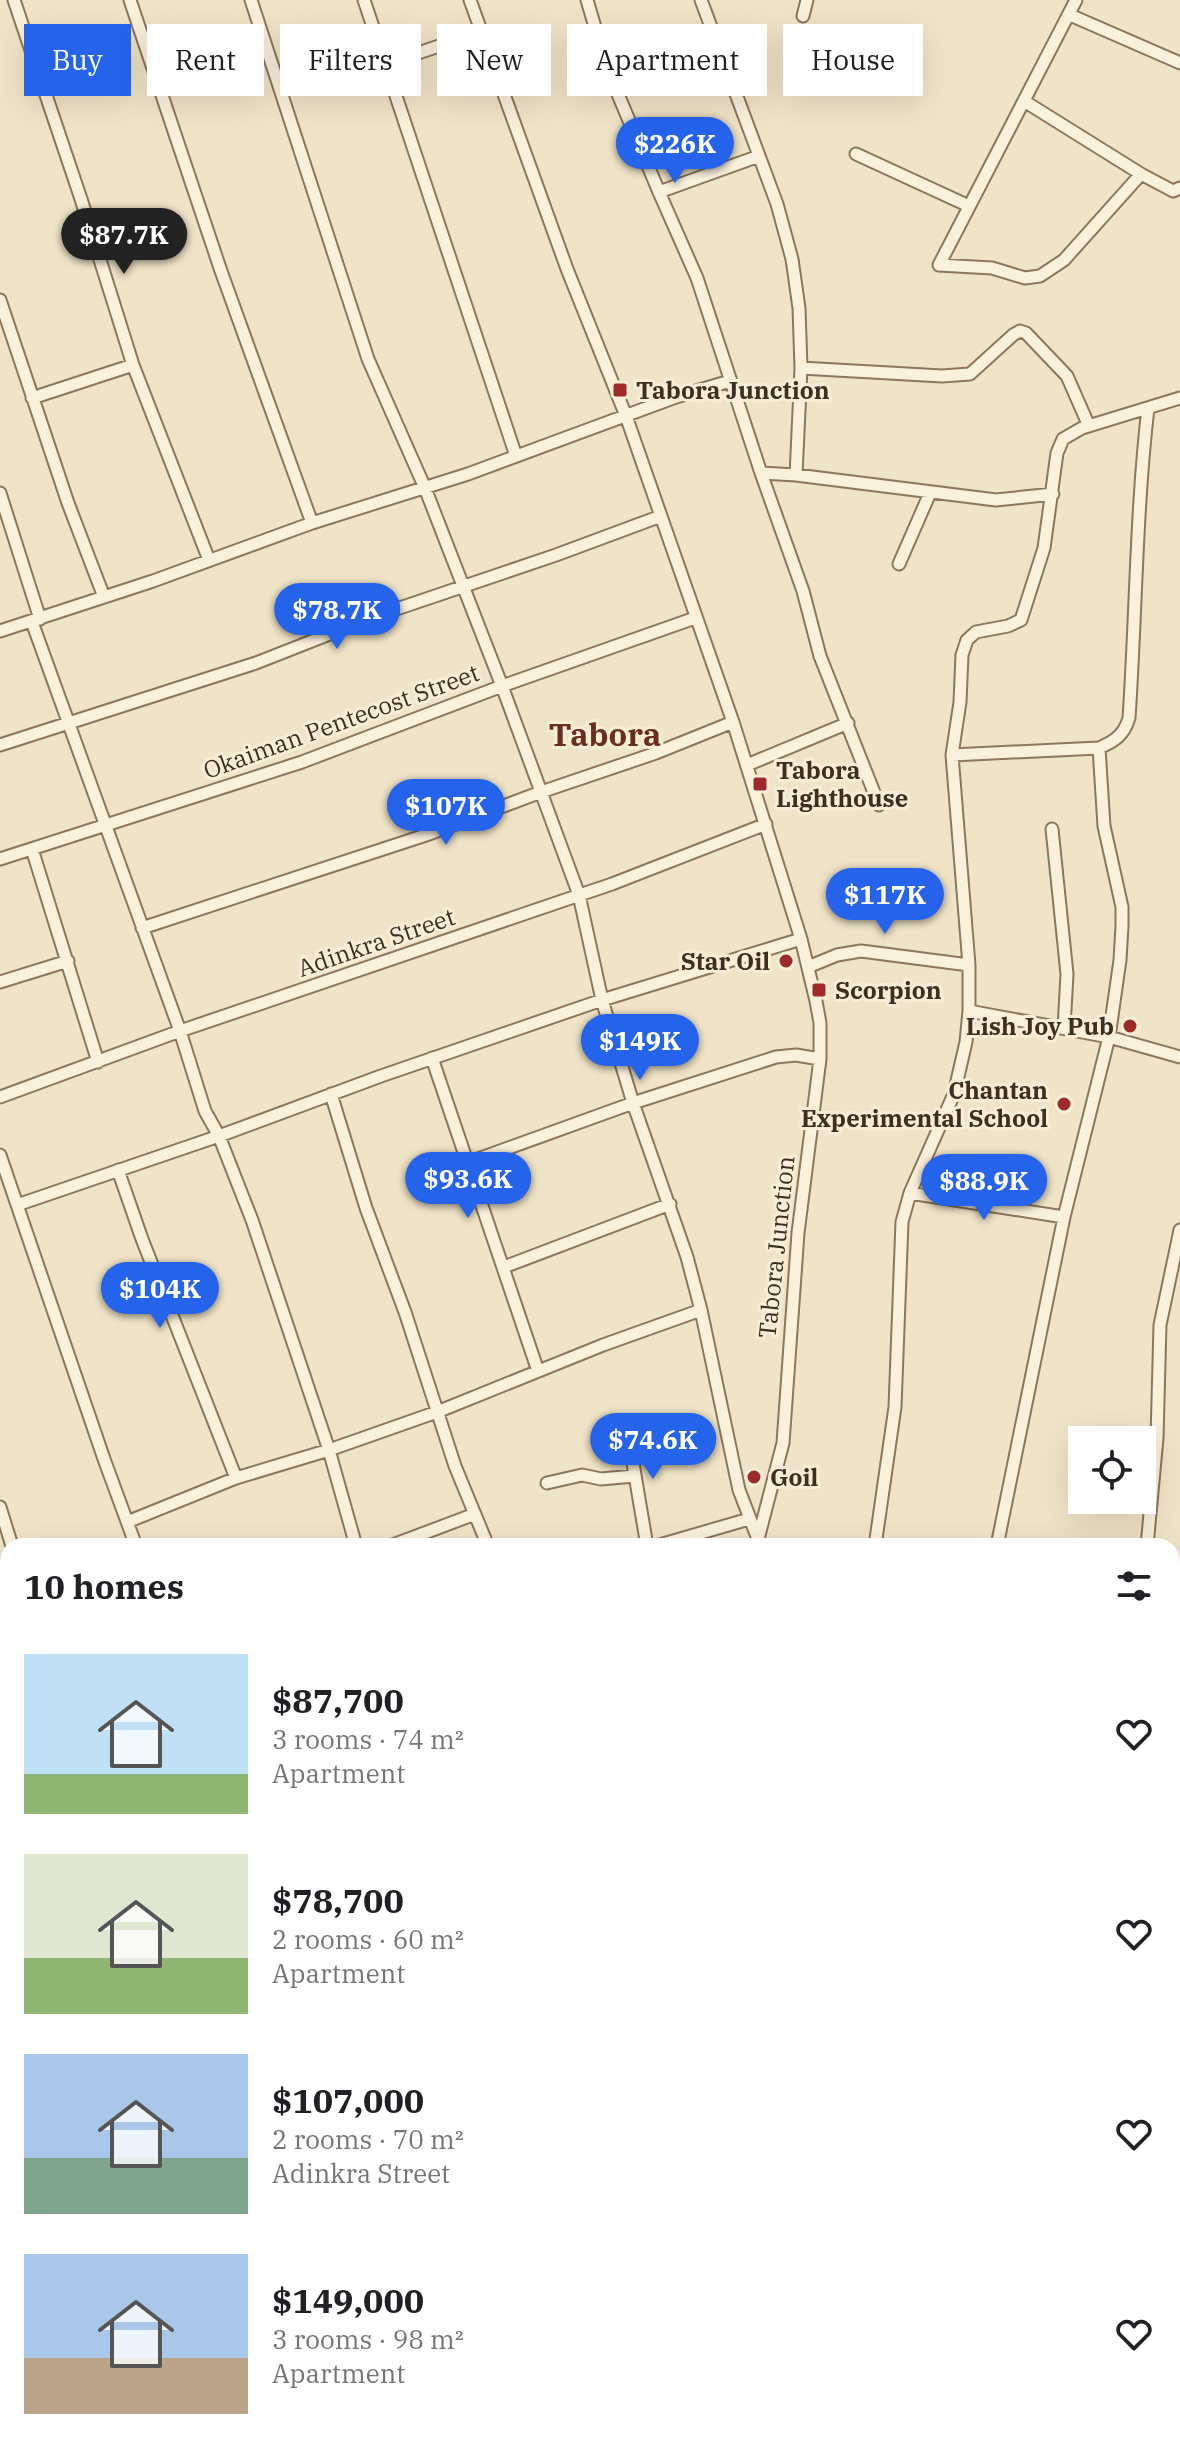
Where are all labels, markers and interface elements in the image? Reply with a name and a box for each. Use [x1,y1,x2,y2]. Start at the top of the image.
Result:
chip: Buy [24,24,131,96]
chip: Rent [147,24,264,96]
chip: Filters [280,24,421,96]
chip: New [437,24,551,96]
chip: Apartment [567,24,767,96]
chip: House [783,24,923,96]
pin: $226K [619,117,731,185]
text: $226K [634,126,716,160]
pin: $87.7K [59,208,189,276]
text: $87.7K [79,217,169,251]
place label: Tabora Junction [636,374,830,406]
marker: Tabora Junction [611,381,629,399]
pin: $78.7K [272,583,402,651]
text: $78.7K [292,592,382,626]
street label: Okaiman Pentecost Street [199,656,483,786]
district label: Tabora [549,713,661,755]
place label: Tabora Lighthouse [776,754,908,814]
marker: Tabora Lighthouse [751,775,769,793]
pin: $107K [390,779,502,847]
text: $107K [405,788,487,822]
pin: $117K [829,868,941,936]
text: $117K [844,877,926,911]
street label: Adinkra Street [293,900,459,984]
place label: Star Oil [681,945,770,977]
marker: Star Oil [777,952,795,970]
place label: Scorpion [835,974,942,1006]
marker: Scorpion [810,981,828,999]
place label: Lish Joy Pub [966,1010,1114,1042]
pin: $149K [584,1014,696,1082]
marker: Lish Joy Pub [1121,1017,1139,1035]
text: $149K [599,1023,681,1057]
place label: Chantan Experimental School [801,1074,1048,1134]
marker: Chantan Experimental School [1055,1095,1073,1113]
pin: $93.6K [403,1152,533,1220]
street label: Tabora Junction [751,1154,801,1340]
pin: $88.9K [919,1154,1049,1222]
text: $93.6K [423,1161,513,1195]
text: $88.9K [939,1163,1029,1197]
pin: $104K [104,1262,216,1330]
text: $104K [119,1271,201,1305]
pin: $74.6K [588,1413,718,1481]
text: $74.6K [608,1422,698,1456]
map controls [1068,1426,1156,1514]
button: locate [1068,1426,1156,1514]
place label: Goil [770,1461,819,1493]
marker: Goil [745,1468,763,1486]
text: 10 homes [24,1564,184,1608]
icon: filters [1112,1564,1156,1608]
text: $87,700 [272,1678,404,1722]
icon: home [88,1686,184,1782]
icon: heart [1112,1712,1156,1756]
text: 3 rooms · 74 m² [272,1722,464,1756]
text: Apartment [272,1756,405,1790]
text: $78,700 [272,1878,404,1922]
icon: home [88,1886,184,1982]
icon: heart [1112,1912,1156,1956]
text: 2 rooms · 60 m² [272,1922,464,1956]
text: Apartment [272,1956,405,1990]
text: $107,000 [272,2078,424,2122]
icon: home [88,2086,184,2182]
icon: heart [1112,2112,1156,2156]
text: 2 rooms · 70 m² [272,2122,464,2156]
text: Adinkra Street [272,2156,450,2190]
text: $149,000 [272,2278,424,2322]
icon: home [88,2286,184,2382]
icon: heart [1112,2312,1156,2356]
text: 3 rooms · 98 m² [272,2322,464,2356]
text: Apartment [272,2356,405,2390]

